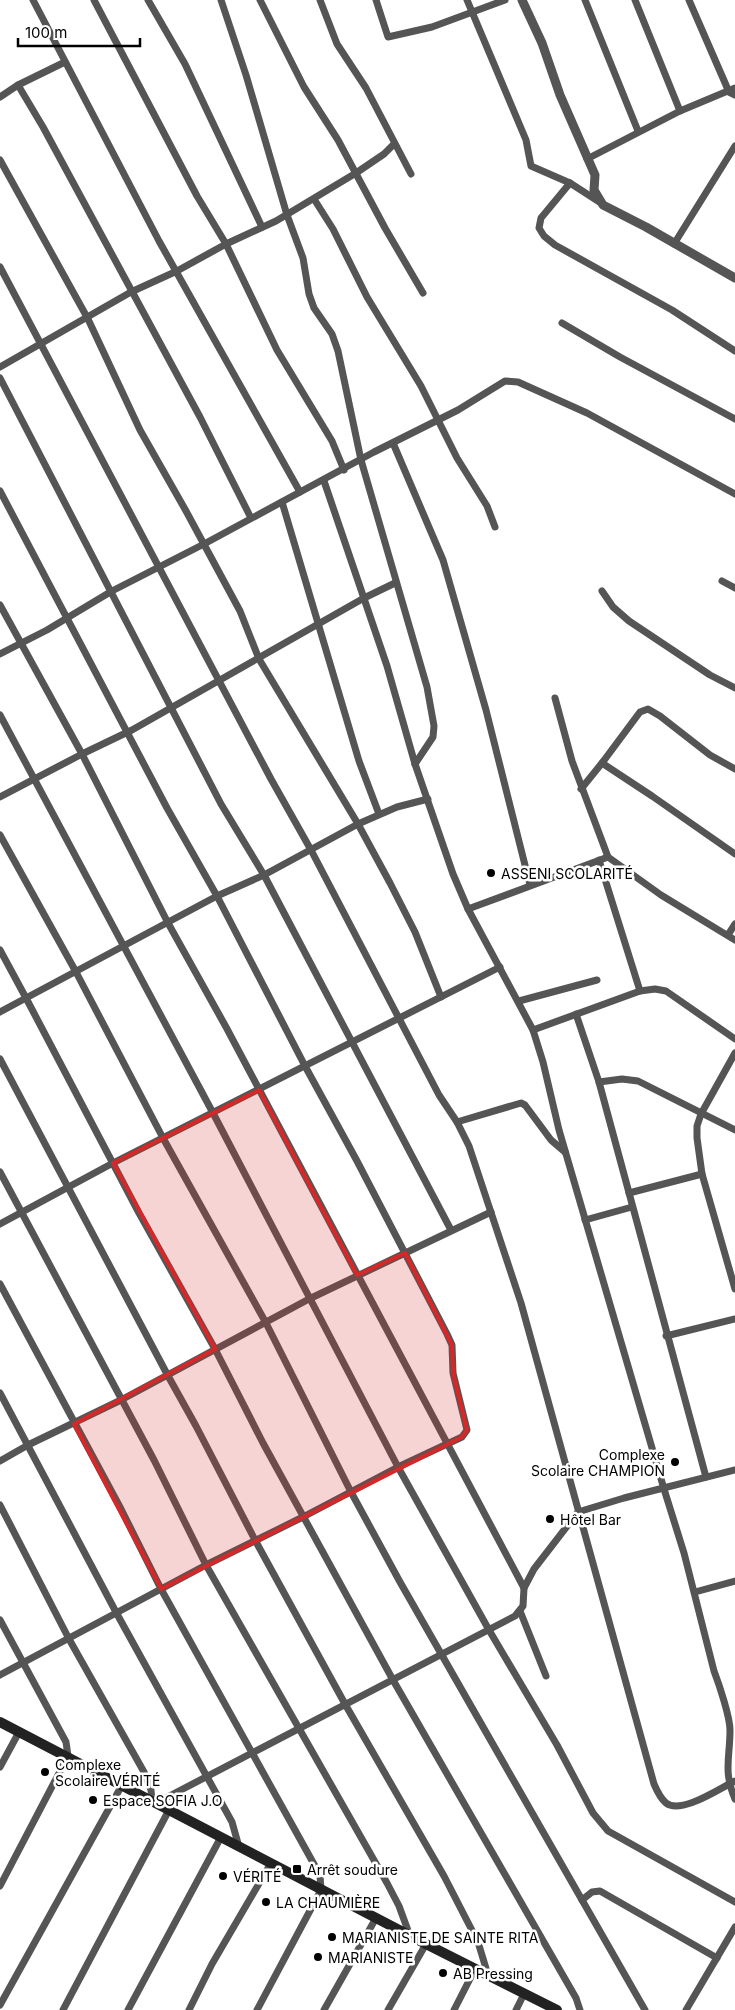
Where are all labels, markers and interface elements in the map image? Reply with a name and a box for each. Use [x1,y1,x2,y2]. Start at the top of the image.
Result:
scale bar [18,15,140,47]
text: 100 m [25,23,67,42]
place label: ASSENI SCOLARITÉ [501,865,633,882]
marker: ASSENI SCOLARITÉ [485,867,497,879]
place label: Complexe Scolaire CHAMPION [531,1446,665,1479]
marker: Complexe Scolaire CHAMPION [669,1456,681,1468]
place label: Hôtel Bar [560,1511,621,1528]
marker: Hôtel Bar [544,1513,556,1525]
place label: Complexe Scolaire VÉRITÉ [55,1756,160,1789]
marker: Complexe Scolaire VÉRITÉ [39,1766,51,1778]
place label: Espace SOFIA J.O [103,1792,222,1809]
marker: Espace SOFIA J.O [87,1794,99,1806]
place label: Arrêt soudure [307,1861,398,1878]
marker: Arrêt soudure [291,1863,303,1875]
place label: VÉRITÉ [233,1868,281,1885]
marker: VÉRITÉ [217,1870,229,1882]
place label: LA CHAUMIÈRE [276,1894,380,1911]
marker: LA CHAUMIÈRE [260,1896,272,1908]
place label: MARIANISTE DE SAINTE RITA [342,1929,539,1946]
marker: MARIANISTE DE SAINTE RITA [326,1931,338,1943]
place label: MARIANISTE [328,1949,413,1966]
marker: MARIANISTE [312,1951,324,1963]
place label: AB Pressing [453,1965,533,1982]
marker: AB Pressing [437,1967,449,1979]

